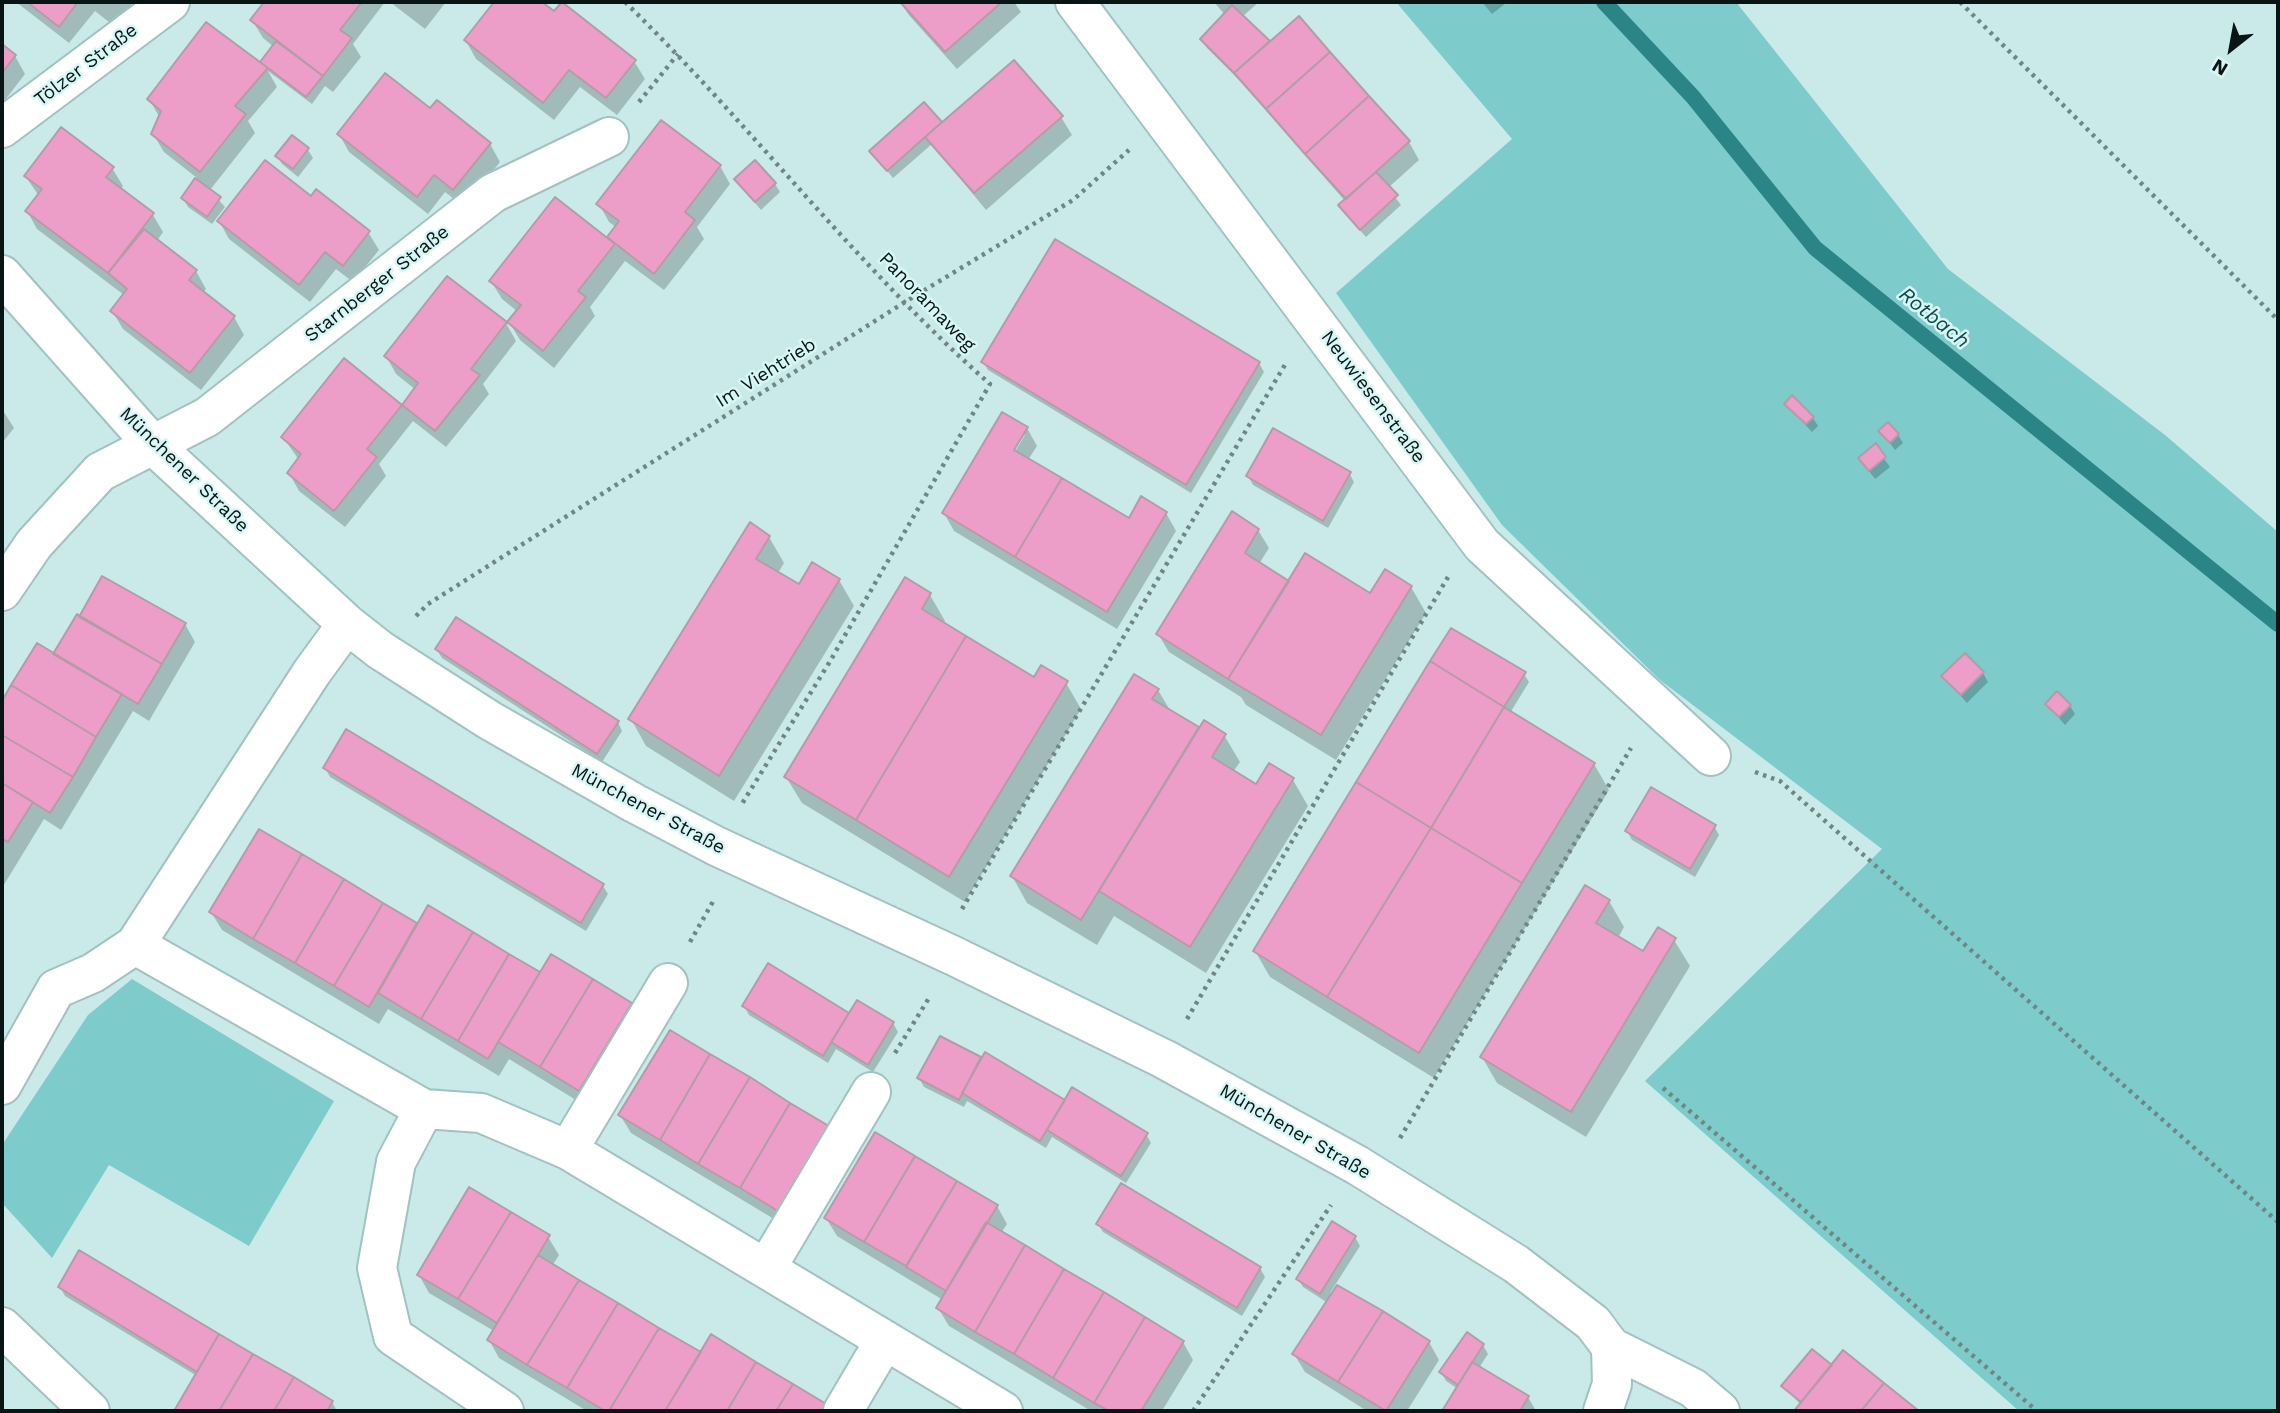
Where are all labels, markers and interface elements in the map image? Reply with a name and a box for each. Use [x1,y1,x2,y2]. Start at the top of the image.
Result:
north arrow [2196,14,2266,84]
street label: Tölzer Straße [30,19,142,111]
text: N [2208,54,2232,81]
street label: Starnberger Straße [300,221,454,347]
street label: Panoramaweg [874,248,980,356]
water label: Rotbach [1894,282,1974,354]
street label: Neuwiesenstraße [1316,326,1430,468]
street label: Im Viehtrieb [712,333,820,413]
street label: Münchener Straße [115,402,253,538]
street label: Münchener Straße [567,759,729,859]
street label: Münchener Straße [1215,1079,1375,1185]

